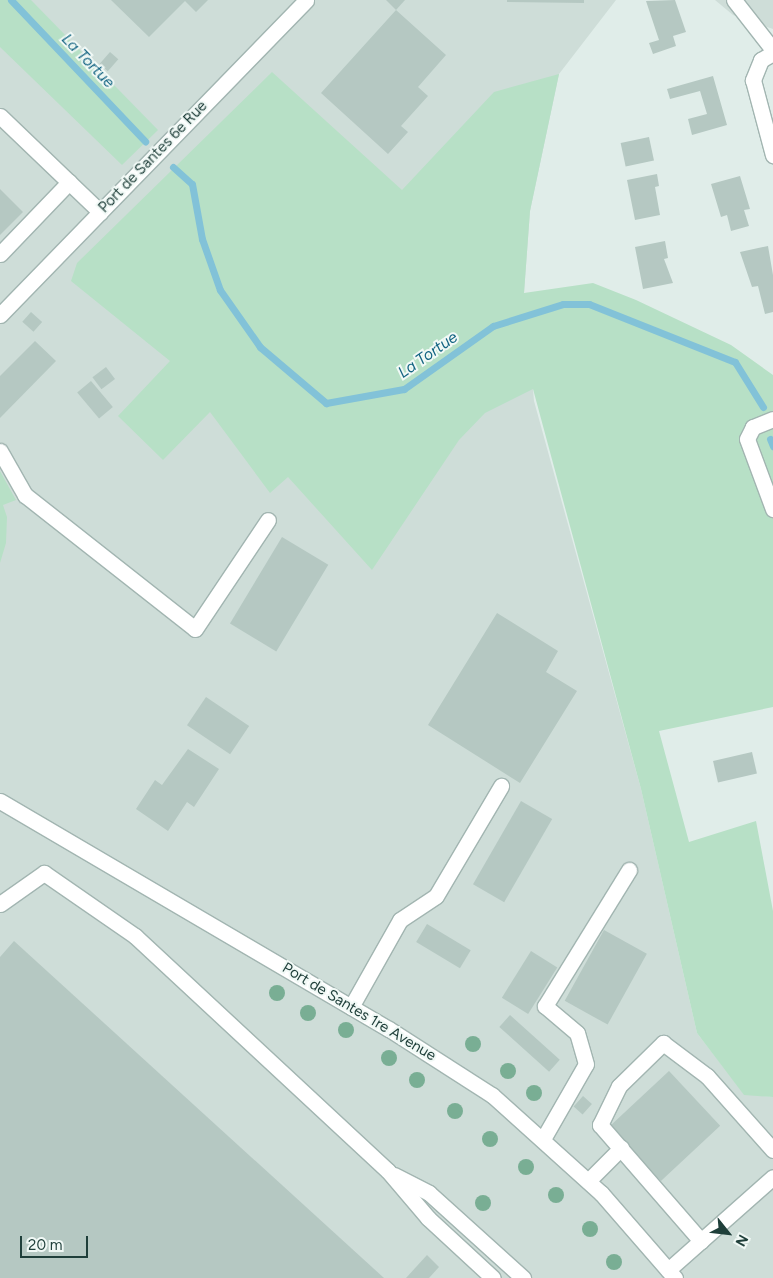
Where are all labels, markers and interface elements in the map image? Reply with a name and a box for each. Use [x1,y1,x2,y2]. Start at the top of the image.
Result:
water label: La Tortue [57,30,119,92]
street label: Port de Santes 6e Rue [95,97,211,217]
water label: La Tortue [395,328,461,382]
street label: Port de Santes 1re Avenue [279,959,439,1065]
north arrow [703,1208,753,1258]
scale bar [22,1226,90,1258]
text: N [732,1232,752,1249]
text: 20 m [28,1236,62,1254]

